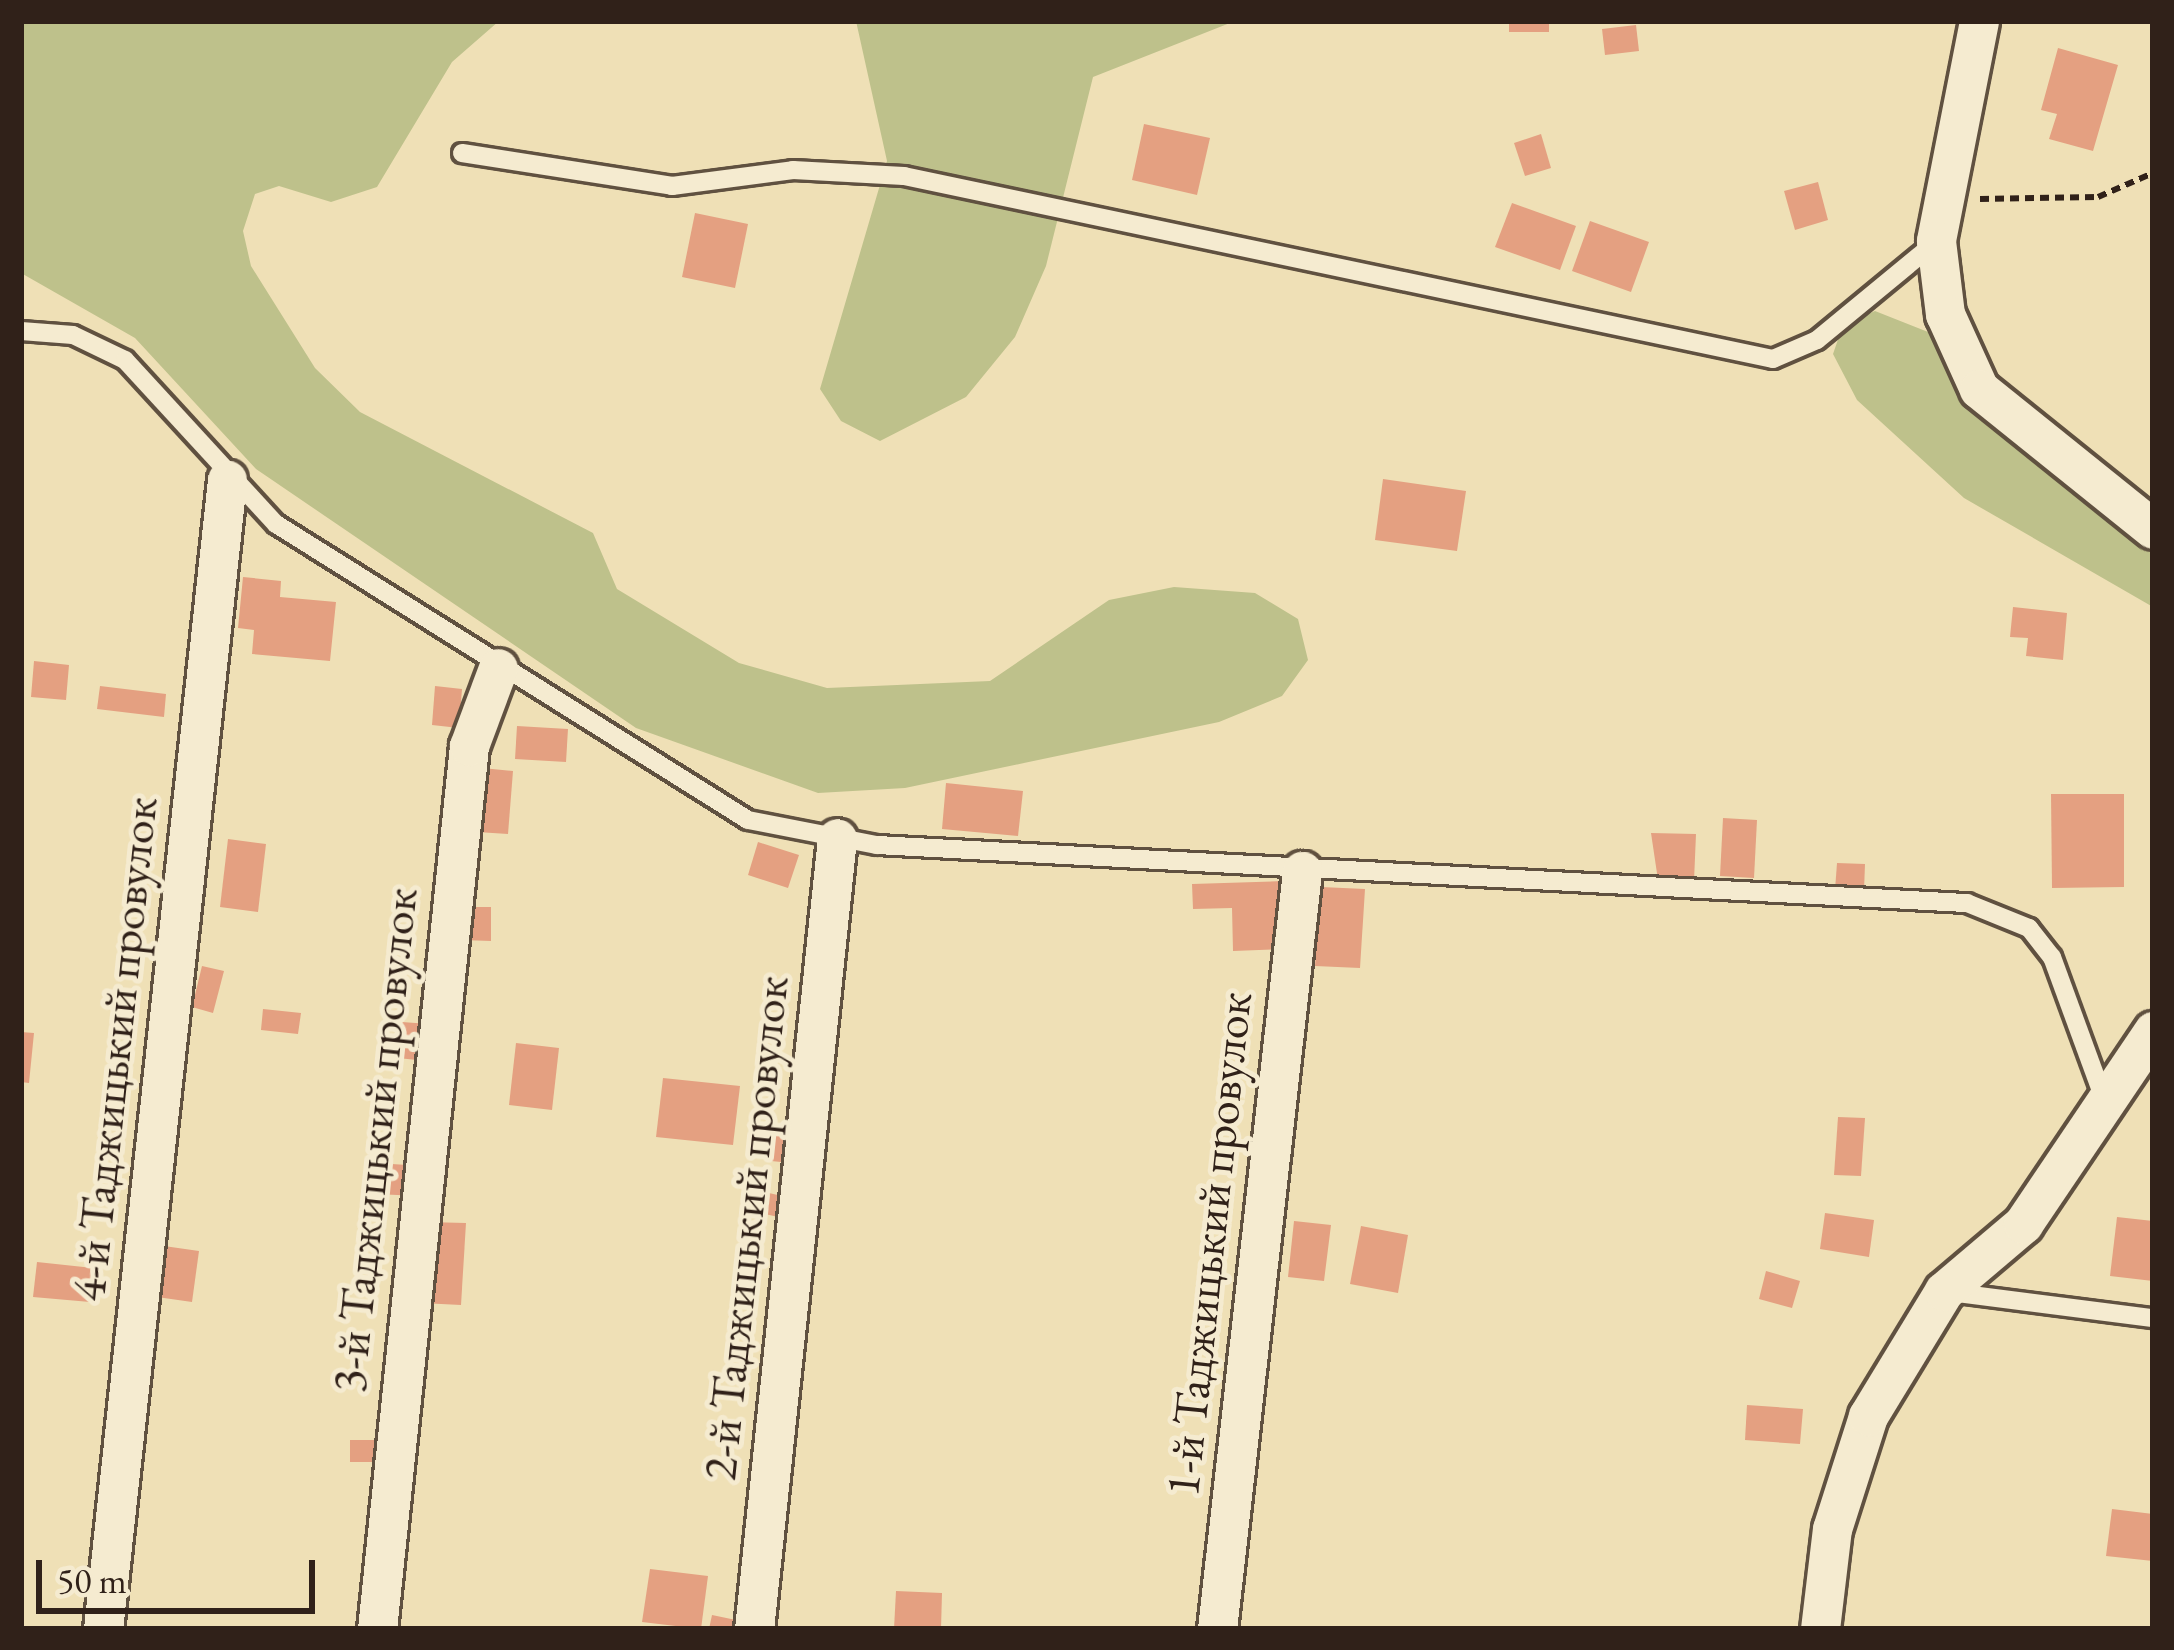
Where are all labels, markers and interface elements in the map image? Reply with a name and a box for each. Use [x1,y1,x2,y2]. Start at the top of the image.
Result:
street label: 4-й Таджицький провулок [59,794,169,1304]
street label: 3-й Таджицький провулок [319,885,429,1395]
street label: 2-й Таджицький провулок [690,973,800,1483]
street label: 1-й Таджицький провулок [1153,989,1263,1499]
scale bar [42,1536,321,1610]
text: 50 m [57,1557,127,1604]

